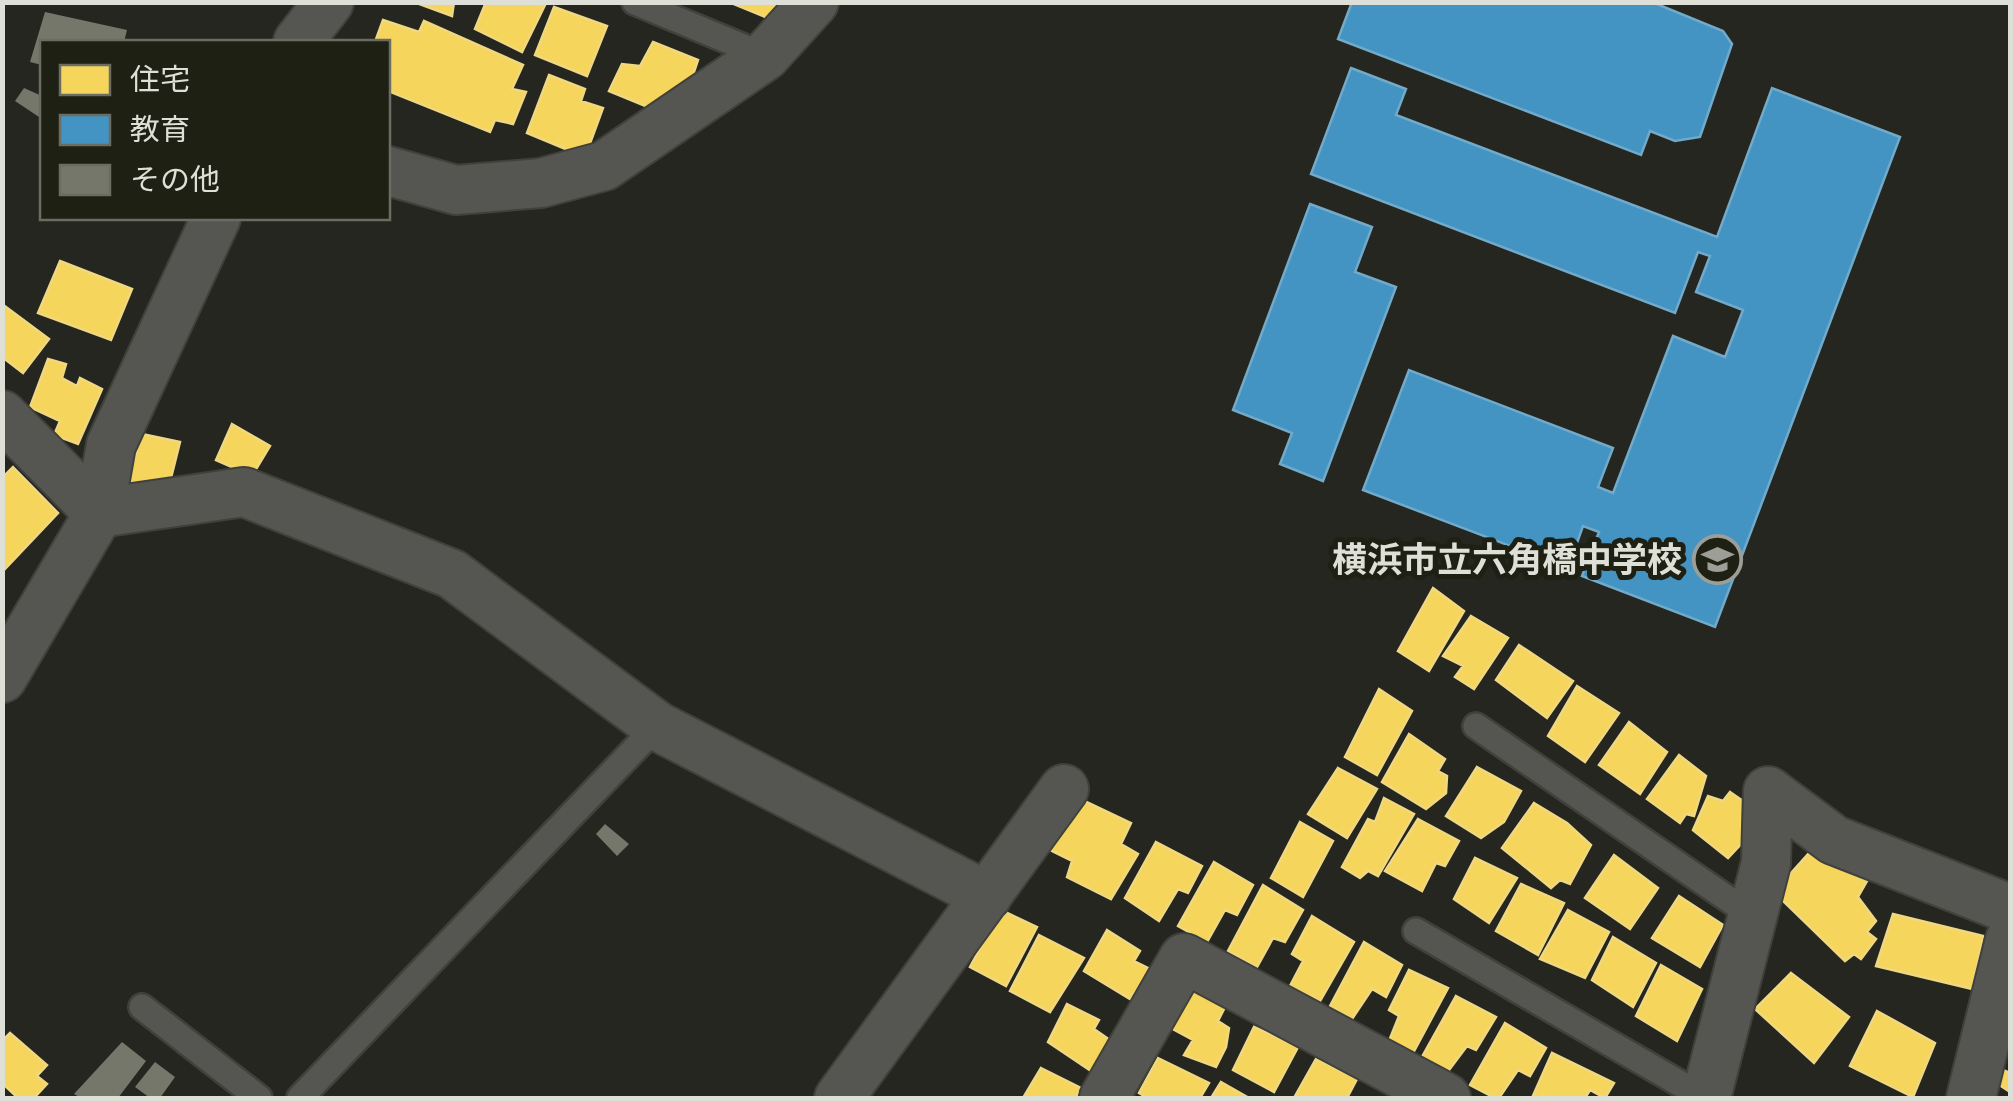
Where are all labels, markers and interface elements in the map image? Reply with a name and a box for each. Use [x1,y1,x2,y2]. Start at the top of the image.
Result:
legend [40,40,390,220]
text: 住宅 [130,58,190,101]
text: 教育 [130,108,190,151]
text: その他 [130,158,220,201]
school or university icon: 横浜市立六角橋中学校 [1691,534,1743,586]
place label: 横浜市立六角橋中学校 [1332,535,1682,585]

